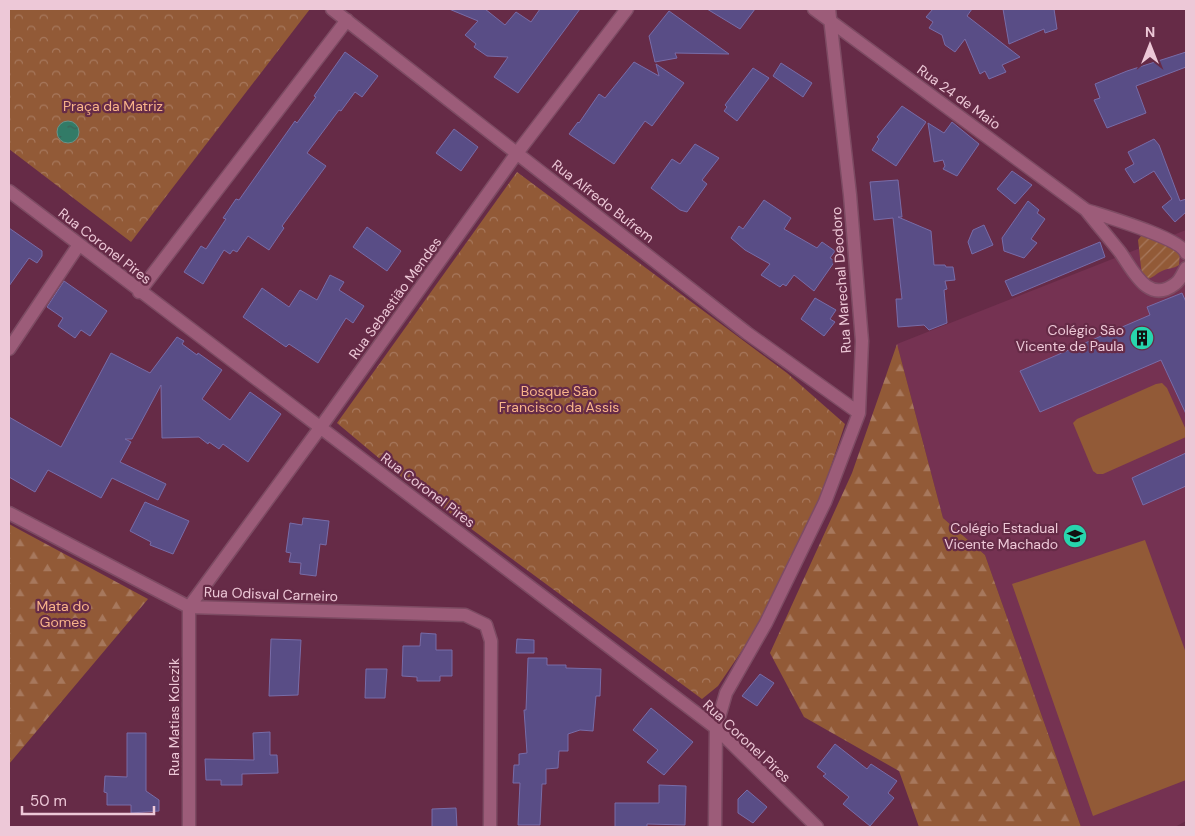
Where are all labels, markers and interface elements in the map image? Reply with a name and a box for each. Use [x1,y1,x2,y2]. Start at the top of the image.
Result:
north arrow [1125,20,1175,70]
text: N [1145,23,1155,41]
street label: Rua 24 de Maio [914,61,1004,133]
park label: Praça da Matriz [63,97,163,115]
street label: Rua Alfredo Bufrem [548,155,658,247]
street label: Rua Coronel Pires [55,204,155,288]
street label: Rua Marechal Deodoro [827,206,855,354]
street label: Rua Sebastião Mendes [345,233,445,363]
place label: Colégio São Vicente de Paula [1016,321,1124,355]
building icon: Colégio São Vicente de Paula [1129,325,1155,351]
park label: Bosque São Francisco da Assis [499,382,619,416]
street label: Rua Coronel Pires [377,449,479,531]
place label: Colégio Estadual Vicente Machado [944,519,1058,553]
school or university icon: Colégio Estadual Vicente Machado [1062,523,1088,549]
street label: Rua Odisval Carneiro [204,583,338,605]
park label: Mata do Gomes [36,597,90,631]
street label: Rua Matias Kolczik [165,658,183,776]
street label: Rua Coronel Pires [699,696,795,786]
scale bar [22,784,155,816]
text: 50 m [30,791,67,811]

